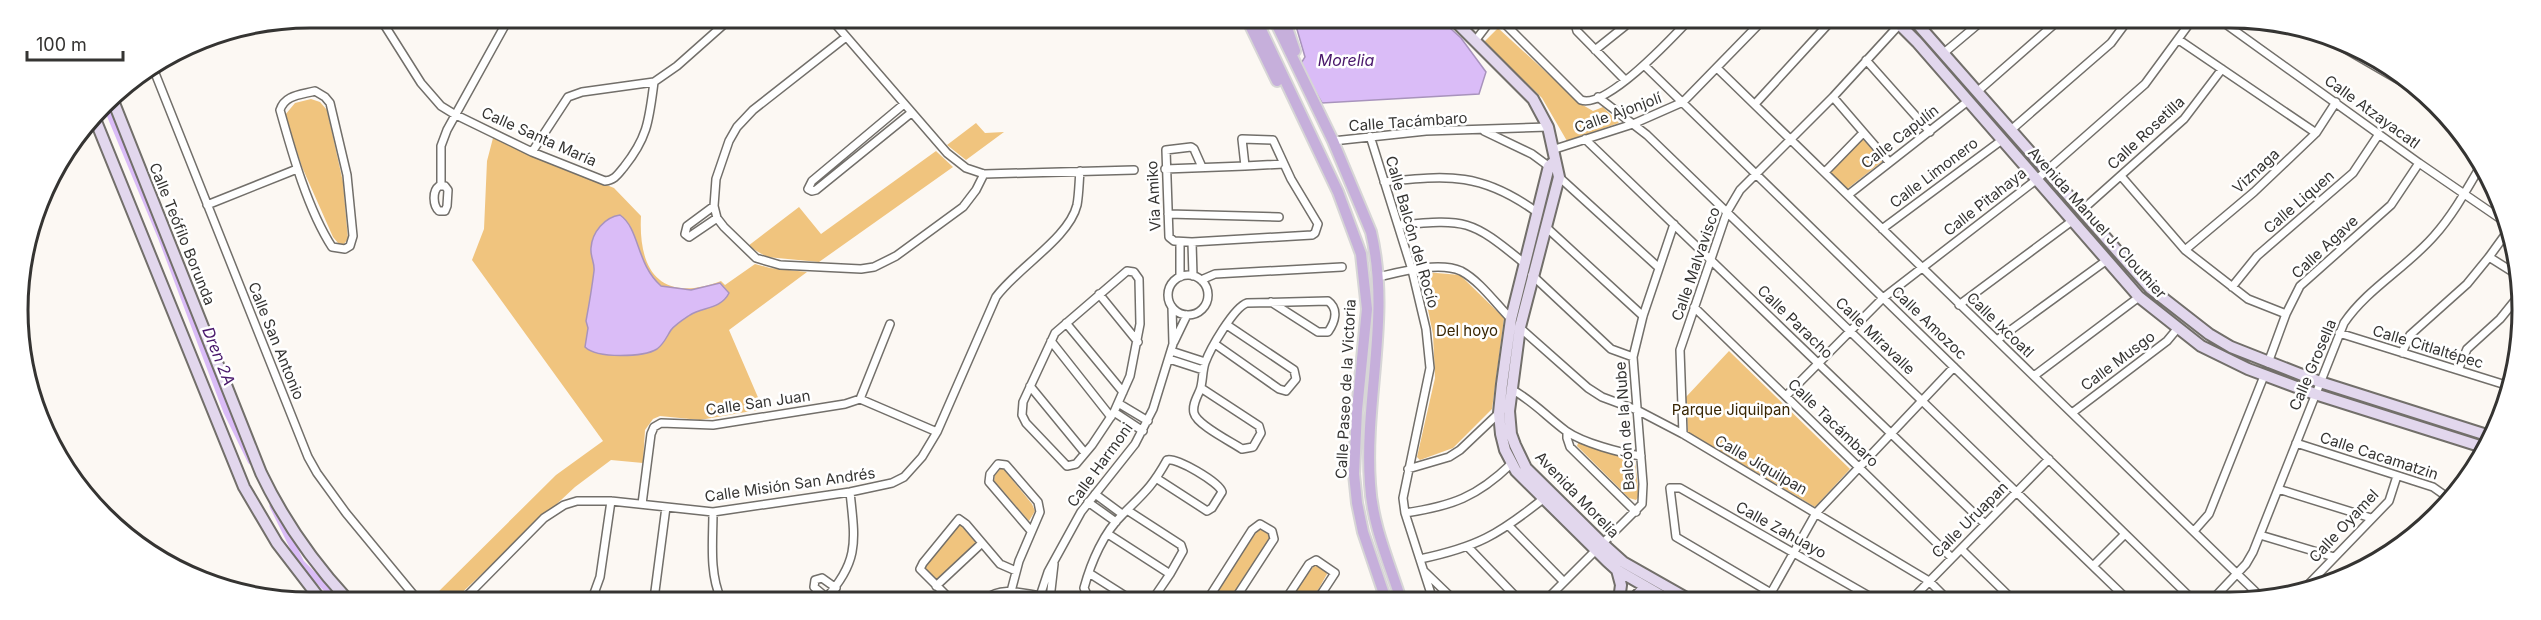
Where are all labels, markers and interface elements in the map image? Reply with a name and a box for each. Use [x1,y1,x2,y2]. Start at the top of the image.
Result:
scale bar [27,24,123,62]
text: 100 m [36,34,87,55]
water label: Morelia [1318,50,1374,70]
street label: Calle Atzayacatl [2321,71,2424,153]
street label: Calle Ajonjolí [1572,88,1664,137]
street label: Calle Rosetilla [2103,92,2188,173]
street label: Calle Capulín [1857,100,1942,173]
street label: Calle Santa María [479,103,600,170]
street label: Calle Tacámbaro [1348,108,1468,135]
street label: Calle Limonero [1886,133,1982,212]
street label: Avenida Manuel J. Clouthier [2024,143,2171,303]
street label: Viznaga [2228,144,2283,197]
street label: Calle Balcón del Rocío [1382,154,1443,310]
street label: Calle Teófilo Borunda [145,160,220,308]
street label: Via Amiko [1142,160,1165,232]
street label: Calle Pitahaya [1939,163,2030,240]
street label: Calle Liquen [2259,166,2338,237]
street label: Calle Malvavisco [1667,204,1724,323]
street label: Calle Agave [2287,211,2362,282]
street label: Calle San Antonio [244,279,309,402]
street label: Calle Paracho [1753,281,1837,363]
street label: Calle Amozoc [1888,282,1971,363]
street label: Calle Ixcoatl [1963,288,2038,361]
street label: Calle Miravalle [1832,293,1919,378]
street label: Calle Paseo de la Victoria [1331,299,1360,479]
street label: Calle Grosella [2285,316,2340,413]
park label: Del hoyo [1436,321,1498,340]
street label: Calle Citlaltépec [2370,321,2486,372]
water label: Dren 2A [198,324,240,388]
street label: Calle Musgo [2077,326,2159,395]
street label: Balcón de la Nube [1611,361,1638,491]
street label: Calle Tacámbaro [1784,374,1883,471]
street label: Calle San Juan [704,386,811,419]
park label: Parque Jiquilpan [1672,400,1790,419]
street label: Calle Harmoni [1063,419,1137,511]
street label: Calle Cacamatzin [2318,427,2441,484]
street label: Calle Jiquilpan [1712,430,1811,499]
street label: Avenida Morelia [1531,447,1623,542]
street label: Calle Misión San Andrés [703,463,876,506]
street label: Calle Uruapan [1927,477,2012,562]
street label: Calle Oyamel [2305,485,2382,566]
street label: Calle Zahuayo [1733,497,1830,562]

